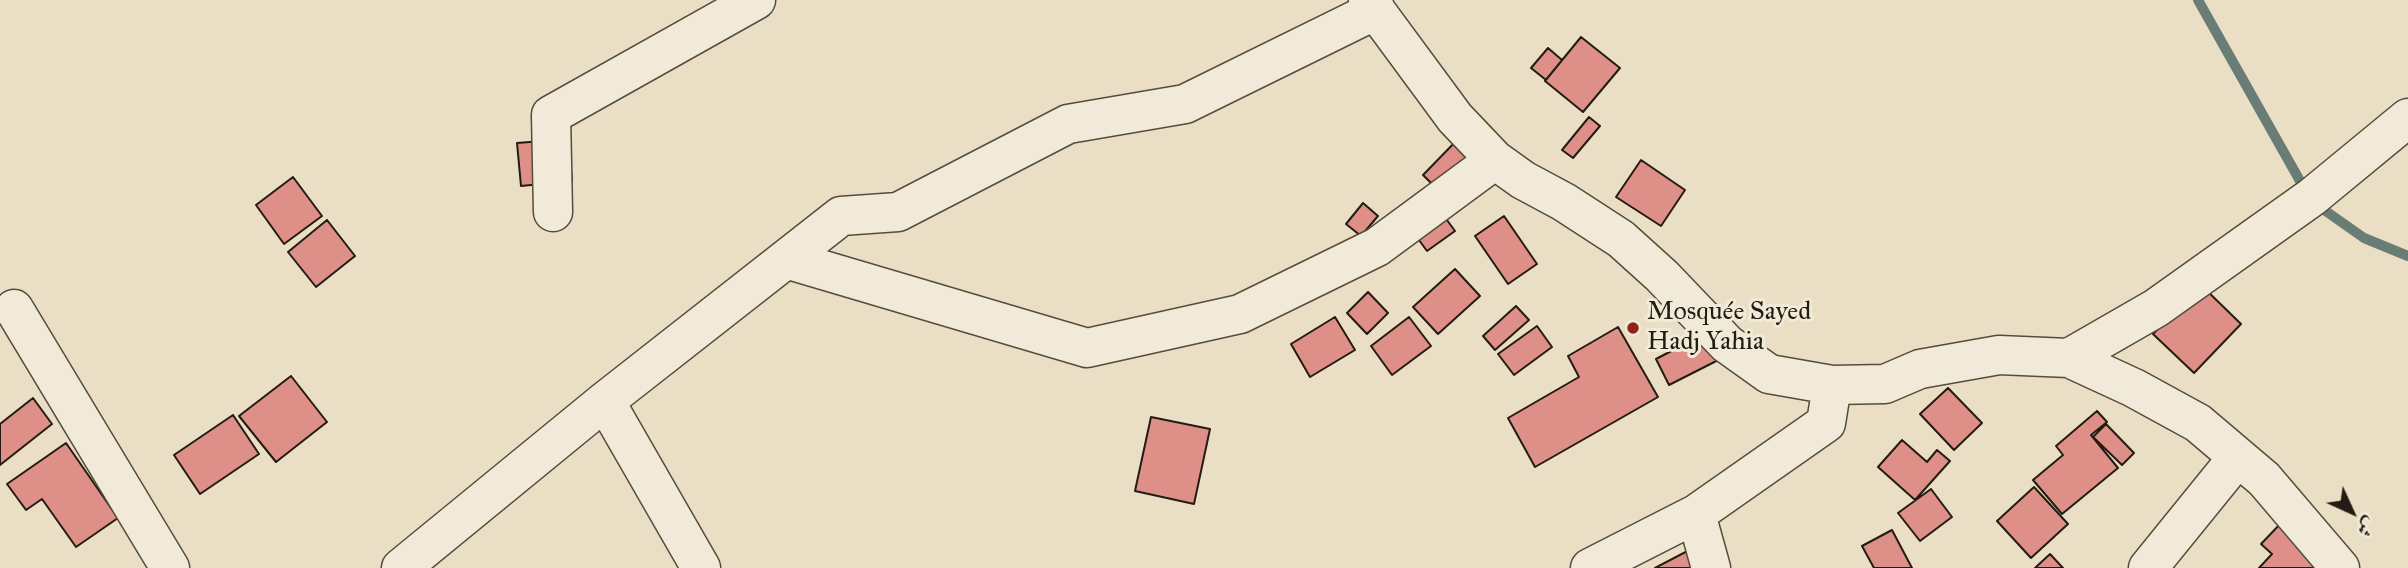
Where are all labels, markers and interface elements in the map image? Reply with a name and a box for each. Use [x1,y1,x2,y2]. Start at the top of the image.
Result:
place label: Mosquée Sayed Hadj Yahia [1647,297,1811,358]
marker: Mosquée Sayed Hadj Yahia [1625,320,1641,336]
north arrow [2317,477,2387,547]
text: ش [2352,512,2382,542]

